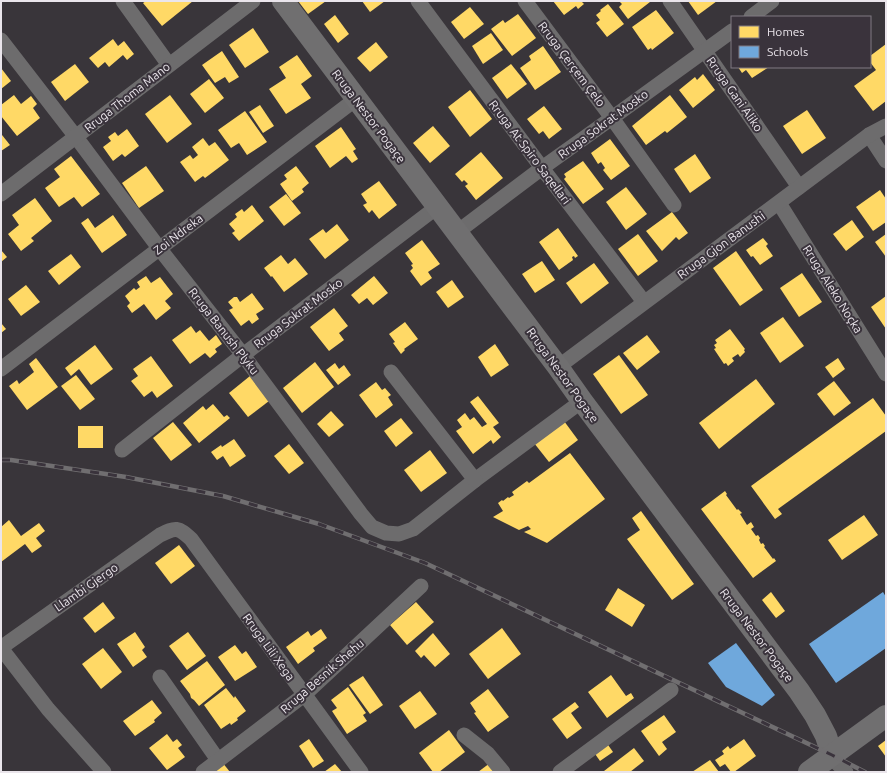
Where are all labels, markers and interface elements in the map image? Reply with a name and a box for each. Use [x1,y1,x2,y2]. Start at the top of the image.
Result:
legend [731,16,871,68]
street label: Rruga Çerçem Çelo [536,19,608,109]
text: Homes [767,25,805,38]
text: Schools [767,45,808,58]
street label: Rruga Gani Aliko [704,54,766,134]
street label: Rruga Thoma Mano [82,60,172,134]
street label: Rruga Nestor Pogaçe [330,67,408,165]
street label: Rruga Sokrat Mosko [556,87,650,161]
street label: Rruga At Spiro Saqellari [487,98,573,207]
street label: Rruga Gjon Banushi [675,209,767,281]
street label: Zoi Ndreka [151,211,205,257]
street label: Rruga Aleko Noçka [801,243,865,335]
street label: Rruga Sokrat Mosko [251,275,345,351]
street label: Rruga Banush Plyku [186,285,262,377]
street label: Rruga Nestor Pogaçe [524,325,602,425]
street label: Llambi Gjergo [52,560,120,614]
street label: Rruga Nestor Pogaçe [718,586,796,684]
street label: Rruga Lili Xega [240,611,298,683]
street label: Rruga Besnik Shehu [278,636,366,716]

